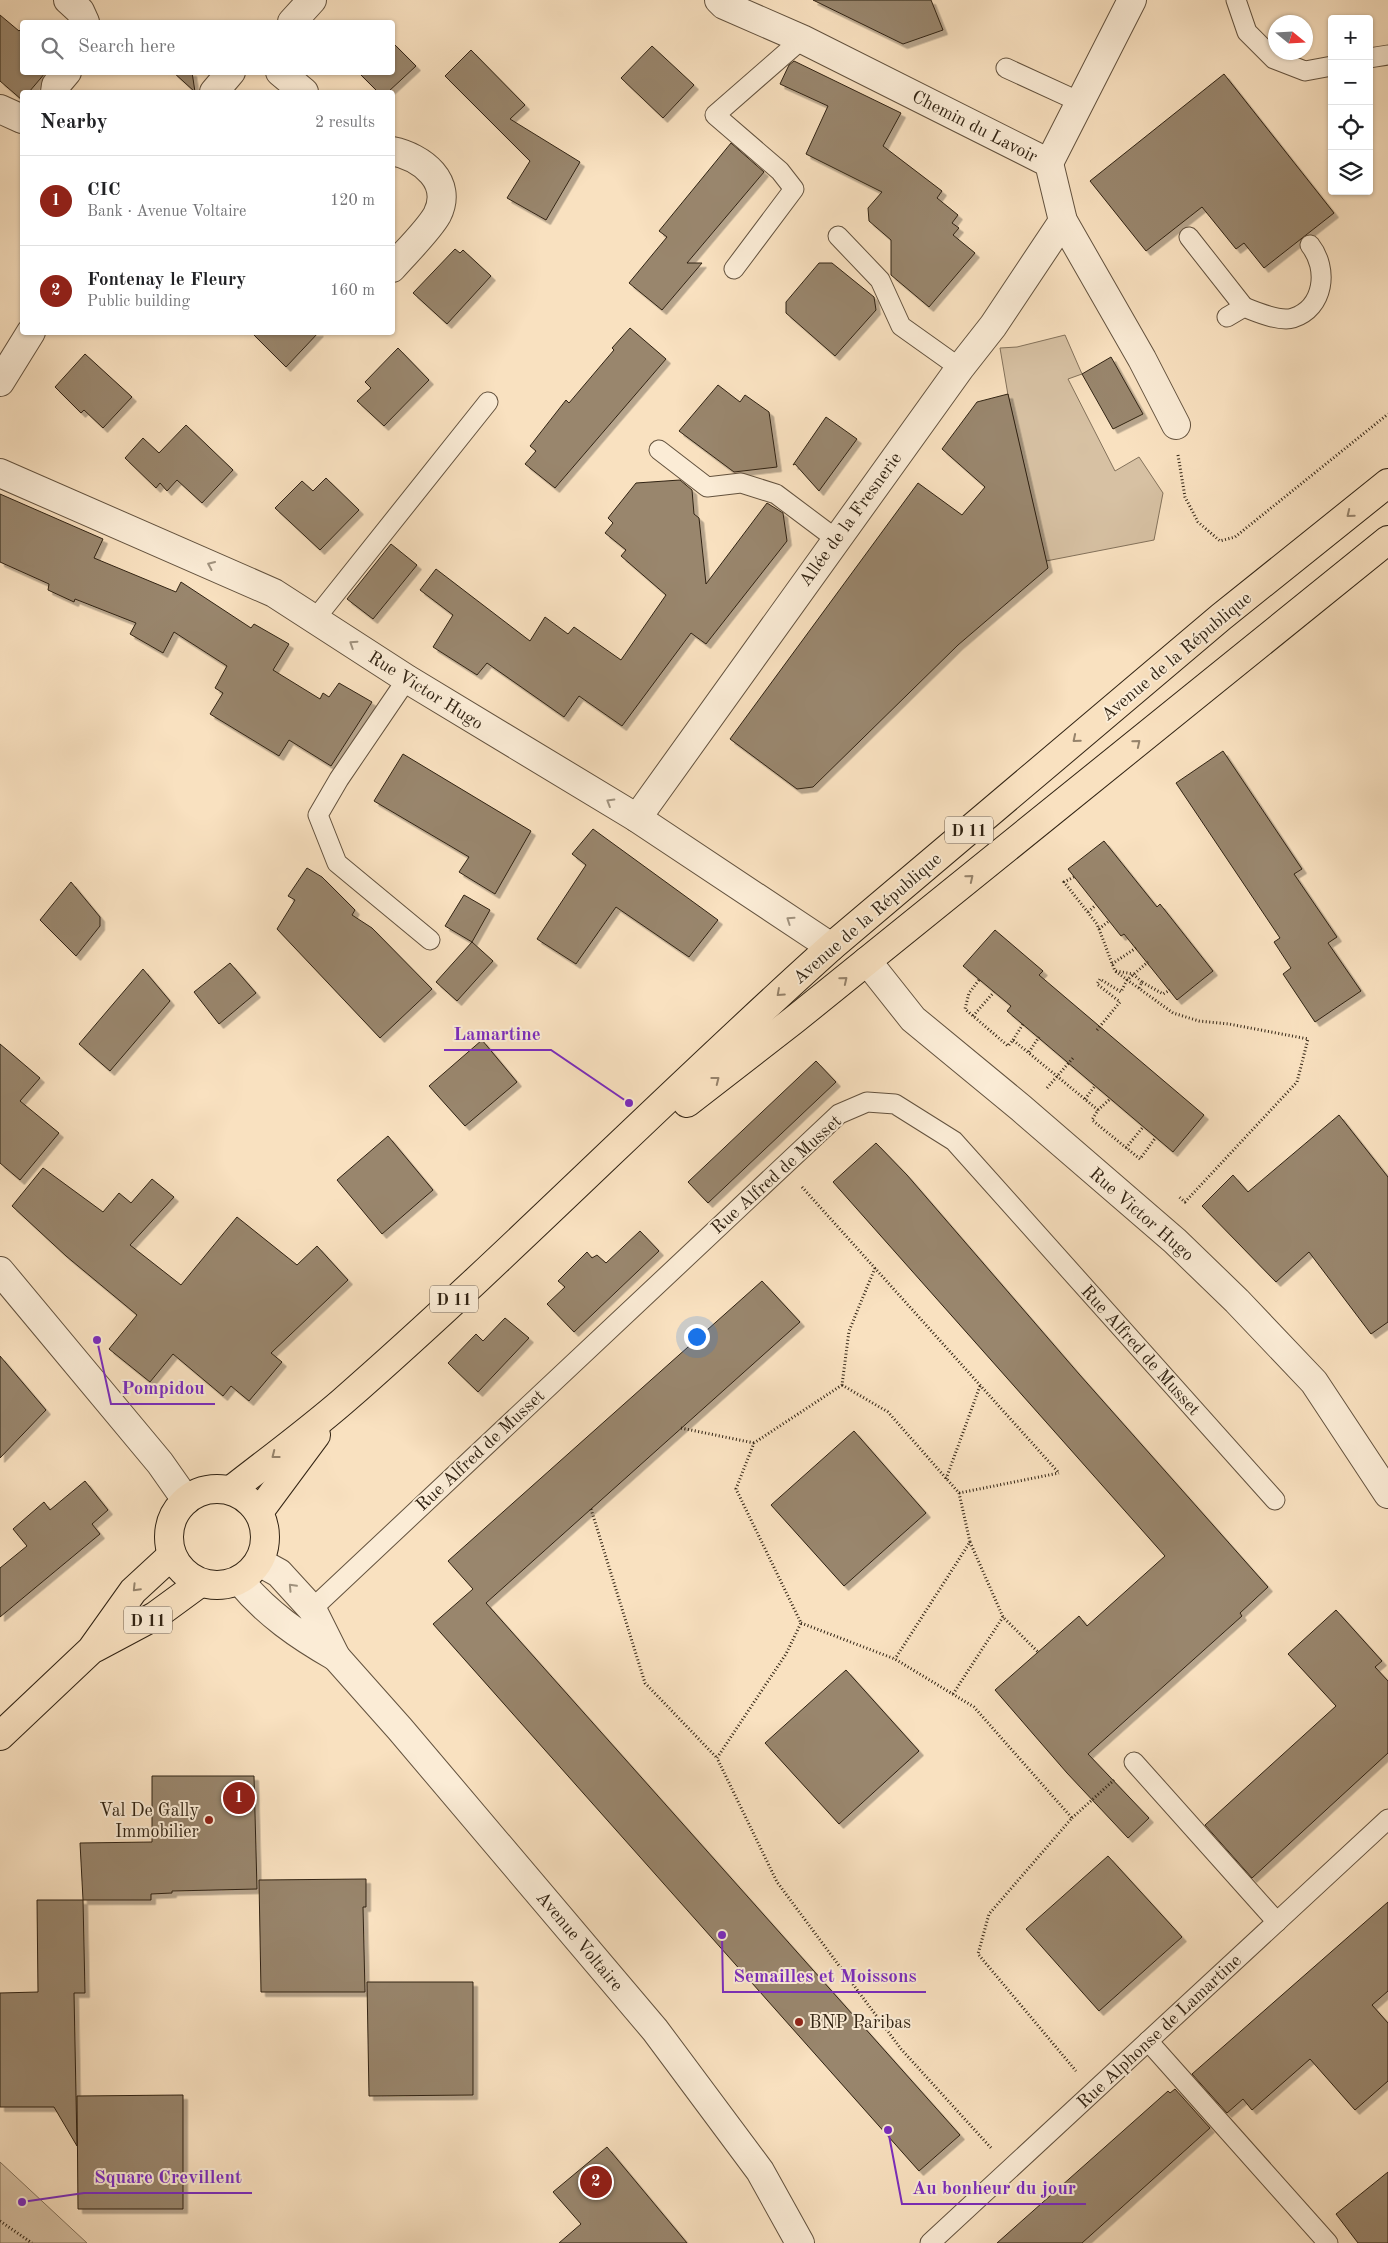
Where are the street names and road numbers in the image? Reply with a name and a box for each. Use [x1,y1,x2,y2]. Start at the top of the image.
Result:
street label: Chemin du Lavoir [909,87,1041,167]
street label: Allée de la Fresnerie [796,449,905,590]
street label: Avenue de la République [1098,589,1255,725]
street label: Rue Victor Hugo [365,648,486,733]
road number: D 11 [945,816,993,844]
street label: Avenue de la République [790,850,945,988]
street label: Rue Alfred de Musset [708,1112,845,1238]
street label: Rue Victor Hugo [1086,1165,1197,1265]
street label: Rue Alfred de Musset [1077,1282,1203,1419]
road number: D 11 [430,1286,478,1312]
street label: Rue Alfred de Musset [413,1387,548,1515]
road number: D 11 [124,1606,172,1634]
street label: Avenue Voltaire [533,1888,626,1995]
street label: Rue Alphonse de Lamartine [1074,1951,1245,2112]

